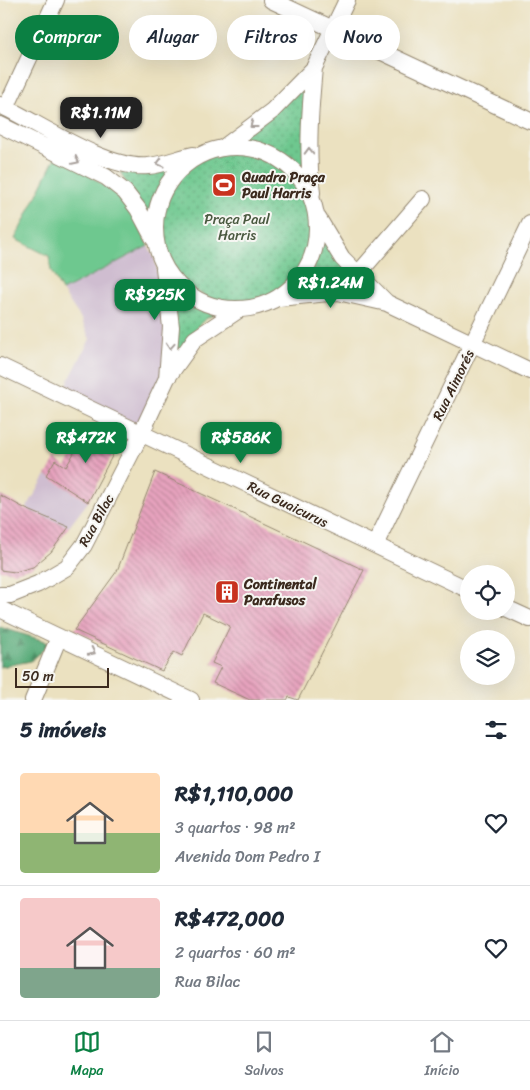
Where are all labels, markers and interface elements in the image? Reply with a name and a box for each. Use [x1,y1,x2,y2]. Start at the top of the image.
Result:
chip: Comprar [15,15,119,60]
chip: Alugar [129,15,217,60]
chip: Filtros [227,15,315,60]
chip: Novo [325,15,400,60]
pin: R$1.11M [55,96,147,139]
text: R$1.11M [71,98,131,127]
one-way arrow [249,119,259,128]
one-way arrow [303,147,314,155]
one-way arrow [71,155,80,165]
one-way arrow [157,158,165,168]
place label: Quadra Praça Paul Harris [241,165,326,206]
sports icon: Quadra Praça Paul Harris [211,172,237,198]
park label: Praça Paul Harris [204,207,271,248]
pin: R$1.24M [285,266,377,309]
text: R$1.24M [298,268,364,297]
pin: R$925K [114,278,196,321]
text: R$925K [125,280,185,309]
one-way arrow [164,342,175,350]
street label: Rua Aimorés [425,345,482,425]
pin: R$472K [45,422,127,464]
pin: R$586K [200,422,282,464]
text: R$472K [57,423,115,452]
text: R$586K [212,423,270,452]
street label: Rua Guaicurus [243,474,333,535]
street label: Rua Bilac [72,489,121,551]
map controls [460,565,515,685]
button: locate [460,565,515,620]
place label: Continental Parafusos [243,572,317,613]
building icon: Continental Parafusos [214,579,240,605]
button: layers [460,630,515,685]
one-way arrow [87,646,96,657]
text: 50 m [22,664,54,689]
scale bar [15,665,109,688]
text: 5 imóveis [20,711,106,749]
icon: filters [482,716,510,744]
text: R$1,110,000 [175,775,293,813]
icon: home [60,793,120,853]
icon: heart [482,809,510,837]
text: 3 quartos · 98 m² [175,813,295,842]
text: Avenida Dom Pedro I [175,842,320,871]
text: R$472,000 [175,900,285,938]
icon: home [60,918,120,978]
icon: heart [482,934,510,962]
text: 2 quartos · 60 m² [175,938,296,967]
text: Rua Bilac [175,967,241,996]
tab: Mapa [71,1028,103,1083]
tab: Salvos [244,1028,284,1083]
tab: Início [425,1028,459,1083]

